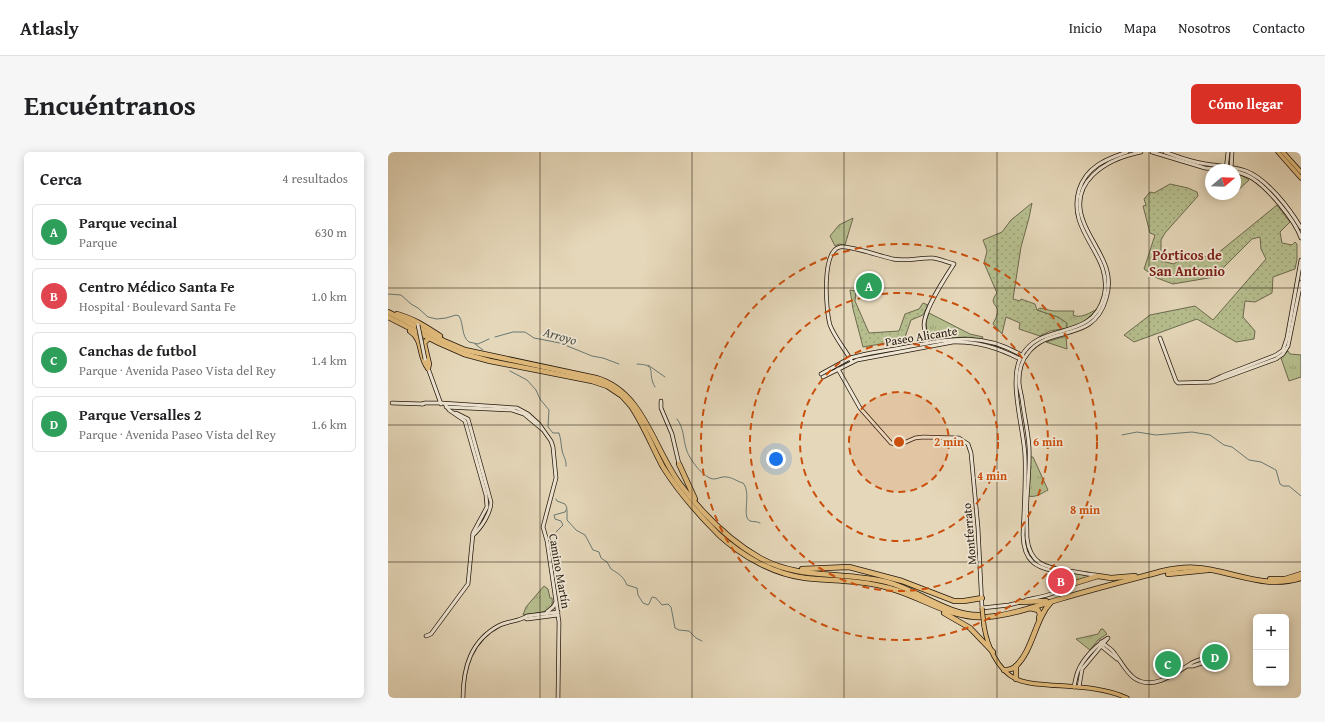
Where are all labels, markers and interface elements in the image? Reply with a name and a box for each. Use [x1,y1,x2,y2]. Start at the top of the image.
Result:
text: Atlasly [20,14,79,42]
text: Inicio [1069,18,1102,38]
text: Mapa [1124,18,1156,38]
text: Nosotros [1178,18,1231,38]
text: Contacto [1253,18,1305,38]
text: Encuéntranos [24,84,196,125]
button: Cómo llegar [1191,84,1301,124]
north arrow [1205,164,1241,200]
text: Cerca [40,166,82,191]
text: 4 resultados [282,169,348,188]
text: Parque vecinal [79,212,177,233]
text: A [50,223,58,242]
text: 630 m [315,223,347,242]
text: Parque [79,233,117,252]
district label: Pórticos de San Antonio [1149,245,1226,281]
pin: A [856,271,882,301]
text: Centro Médico Santa Fe [79,276,235,297]
text: B [50,287,58,306]
text: 1.0 km [311,287,347,306]
text: Hospital · Boulevard Santa Fe [79,297,236,316]
water label: Arroyo [540,322,579,350]
street label: Paseo Alicante [884,322,959,350]
text: Canchas de futbol [79,340,197,361]
text: C [50,351,58,370]
text: 1.4 km [311,351,347,370]
text: Parque · Avenida Paseo Vista del Rey [79,361,276,380]
text: Parque Versalles 2 [79,404,201,425]
text: D [50,415,58,434]
text: 1.6 km [311,415,347,434]
text: Parque · Avenida Paseo Vista del Rey [79,425,276,444]
text: 2 min [934,433,964,450]
text: 6 min [1033,433,1063,450]
centre of rings [892,435,906,449]
your location [766,449,786,469]
text: 4 min [977,467,1007,484]
text: 8 min [1070,501,1100,518]
street label: Montferrato [958,502,980,566]
street label: Camino Martín [545,532,575,610]
pin: B [1048,566,1074,596]
map controls [1253,614,1289,686]
button: + [1253,614,1289,650]
pin: D [1202,642,1228,672]
pin: C [1155,649,1181,679]
button: − [1253,650,1289,686]

